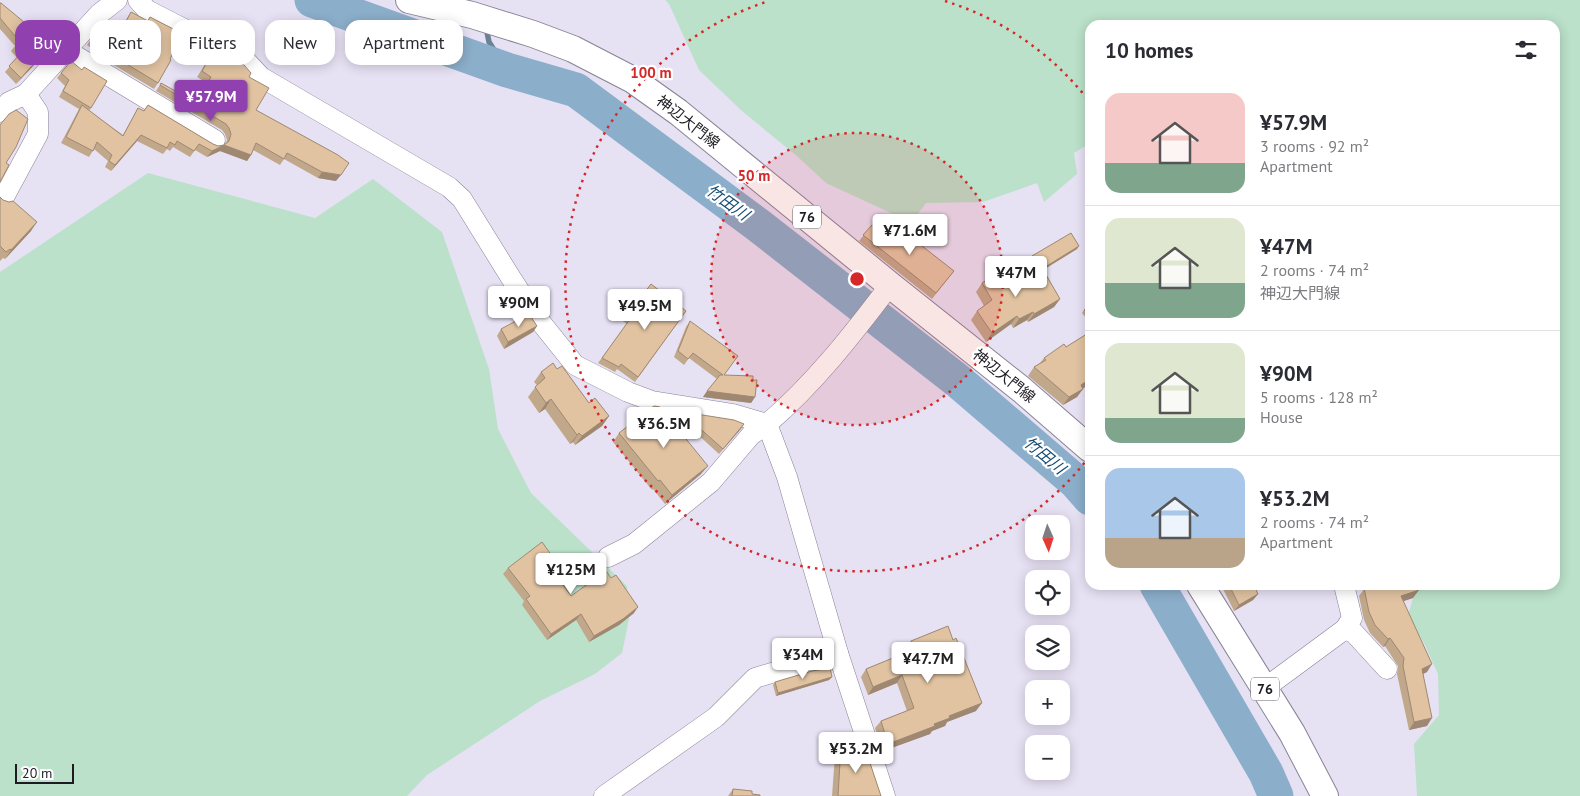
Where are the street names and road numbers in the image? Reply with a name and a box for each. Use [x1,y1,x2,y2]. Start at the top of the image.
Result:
street label: 神辺大門線 [653,91,724,152]
road number: 76 [793,206,821,228]
street label: 神辺大門線 [969,345,1039,407]
road number: 76 [1251,678,1279,701]

